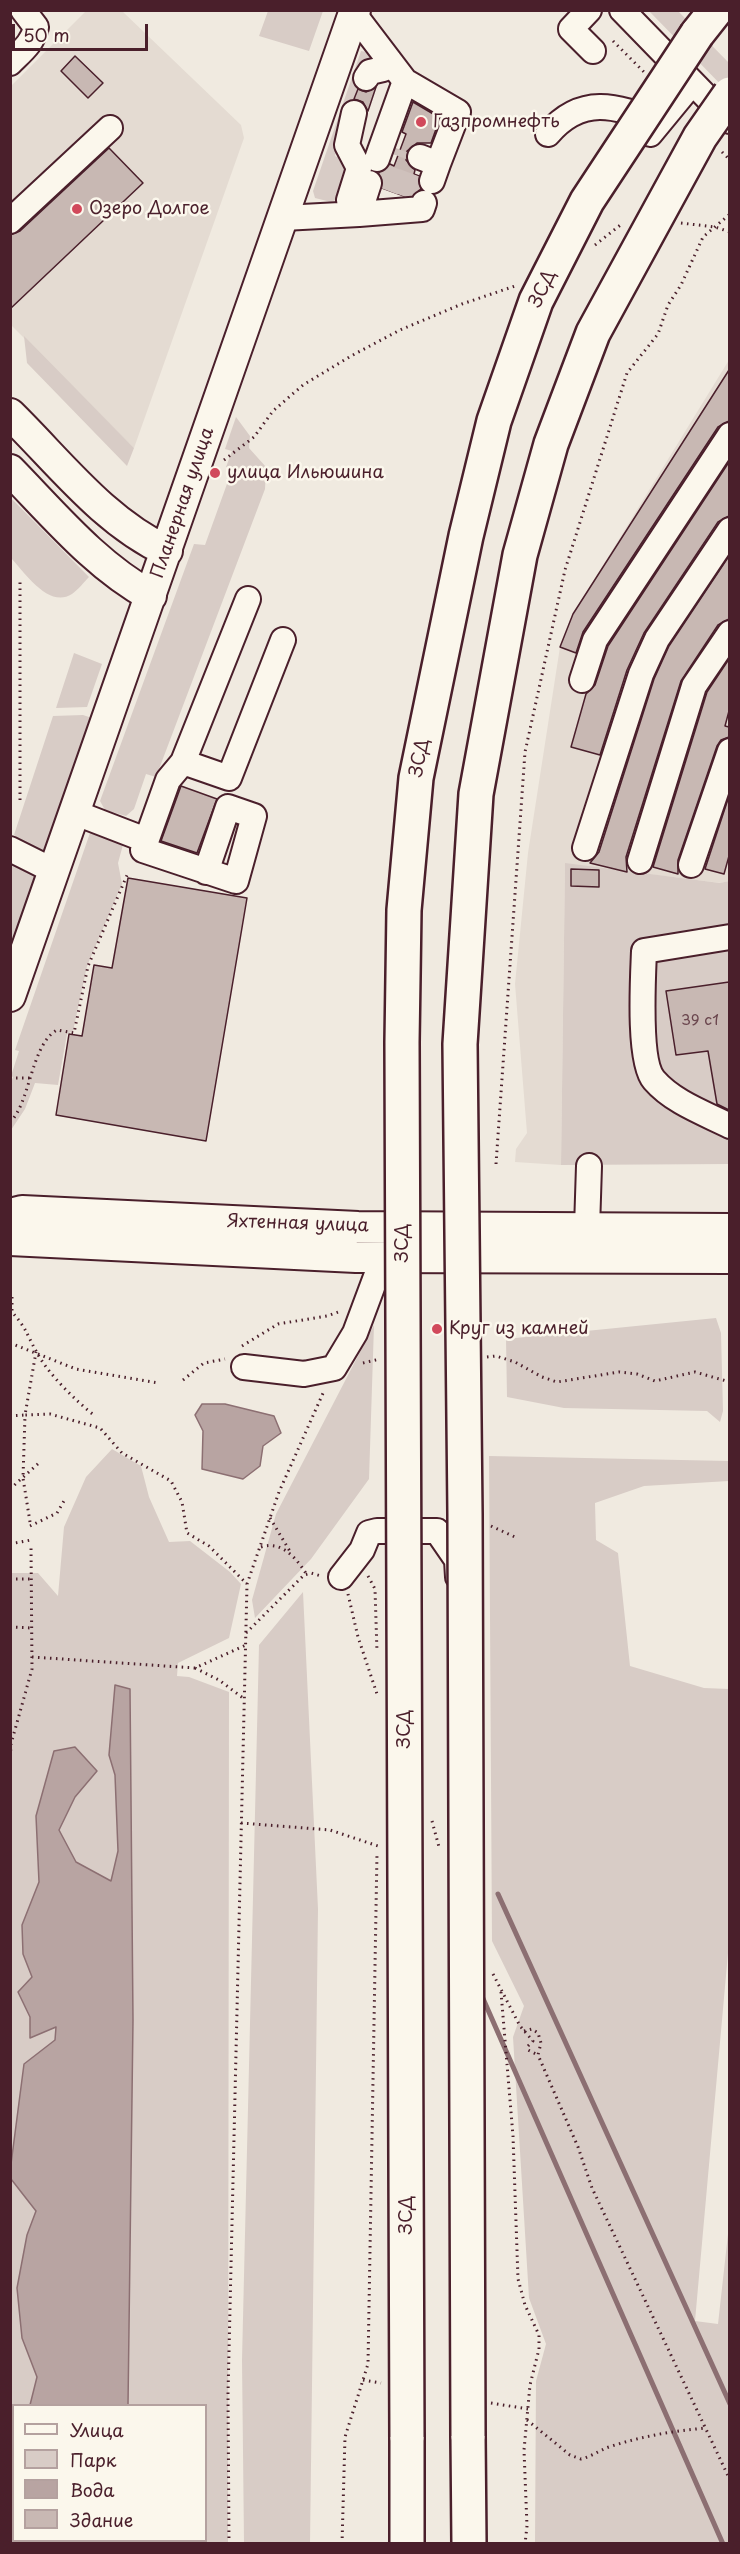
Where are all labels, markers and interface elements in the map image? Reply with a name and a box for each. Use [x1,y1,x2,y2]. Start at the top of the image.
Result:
scale bar [15,12,152,50]
text: 50 m [23,21,70,48]
place label: Газпромнефть [433,111,560,133]
marker: Газпромнефть [414,115,428,129]
place label: Озеро Долгое [89,198,210,220]
marker: Озеро Долгое [70,202,84,216]
street label: ЗСД [525,267,561,311]
street label: Планерная улица [147,425,219,581]
place label: улица Ильюшина [227,462,384,484]
marker: улица Ильюшина [208,466,222,480]
street label: ЗСД [406,737,434,779]
house number: 39 с1 [681,1012,719,1030]
street label: Яхтенная улица [227,1211,369,1237]
street label: ЗСД [392,1223,414,1263]
place label: Круг из камней [449,1318,589,1340]
marker: Круг из камней [430,1322,444,1336]
street label: ЗСД [394,1709,416,1749]
street label: ЗСД [396,2195,418,2235]
legend [12,2404,207,2542]
text: Улица [70,2416,124,2443]
text: Парк [70,2446,116,2473]
text: Вода [70,2476,115,2503]
text: Здание [70,2506,133,2533]

